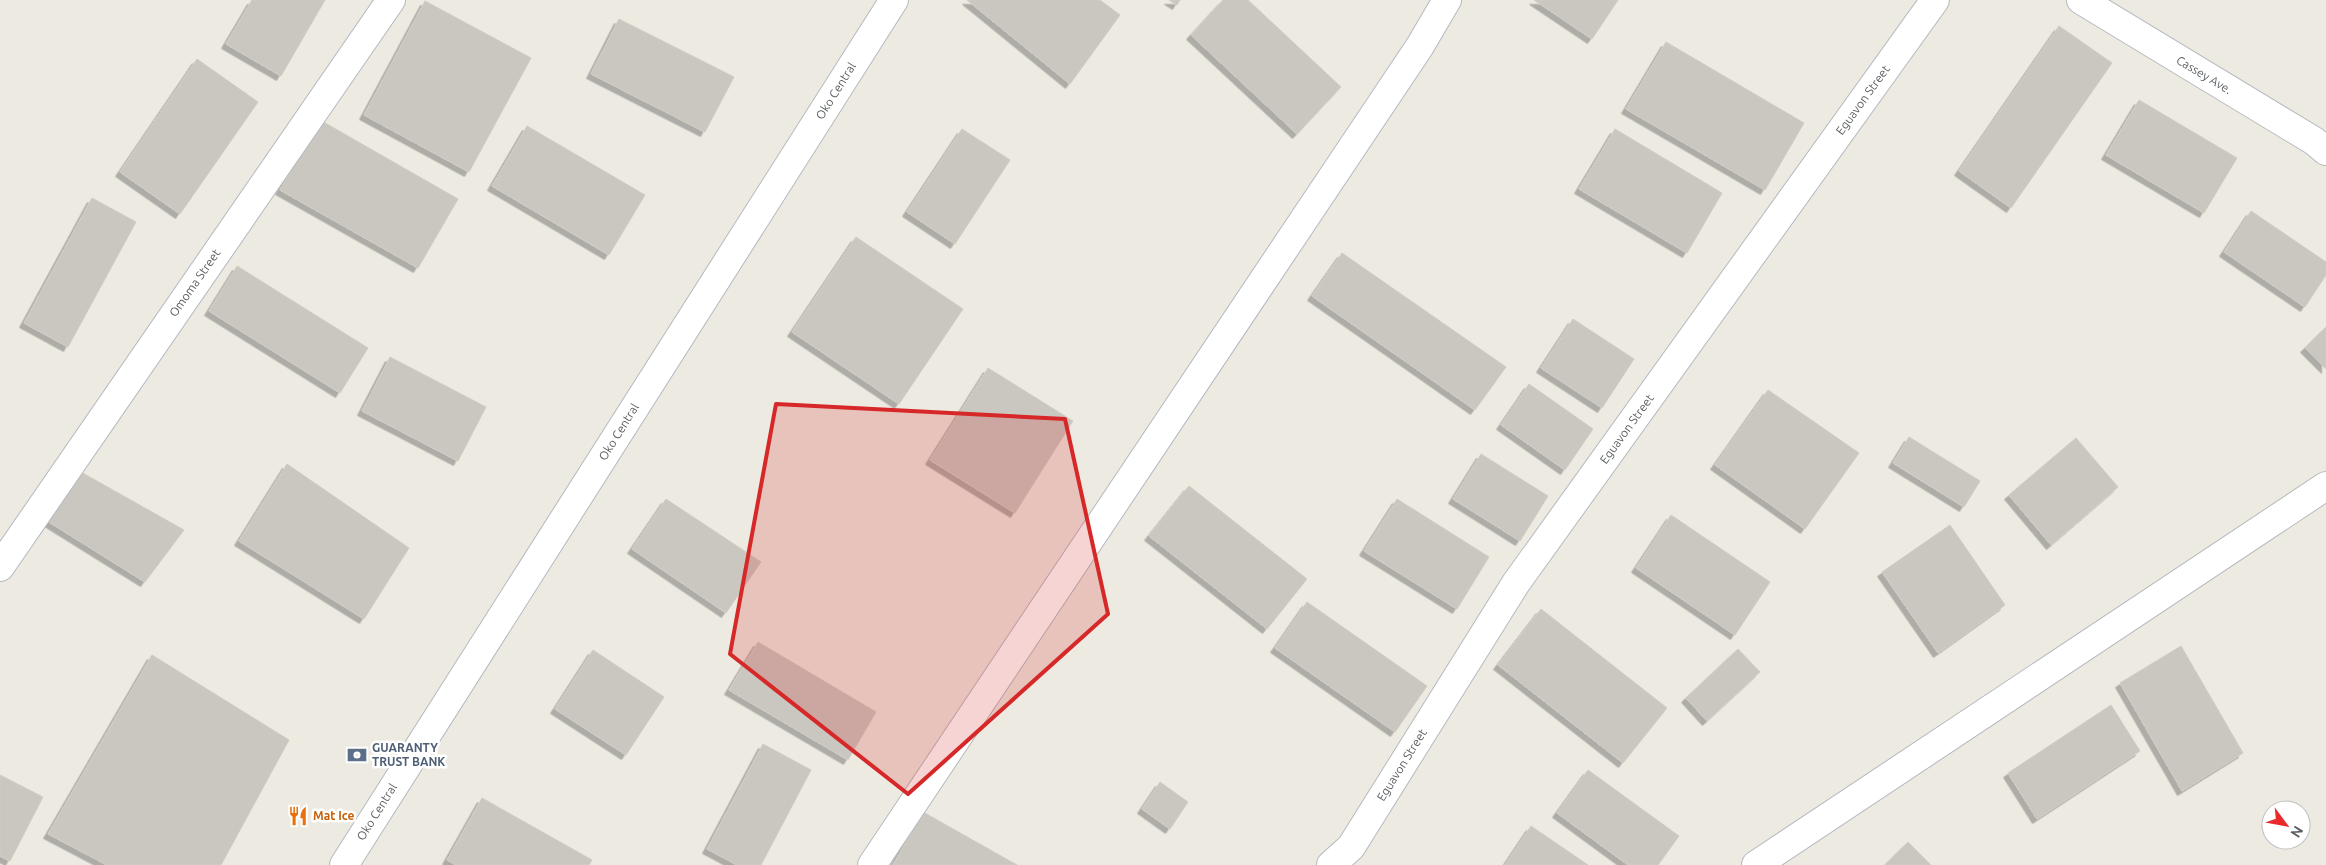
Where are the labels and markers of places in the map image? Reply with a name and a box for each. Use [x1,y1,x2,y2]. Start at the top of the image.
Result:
place label: GUARANTY TRUST BANK [372,741,445,768]
bank icon: GUARANTY TRUST BANK [346,744,368,766]
restaurant icon: Mat Ice [287,805,309,827]
place label: Mat Ice [313,809,354,822]

